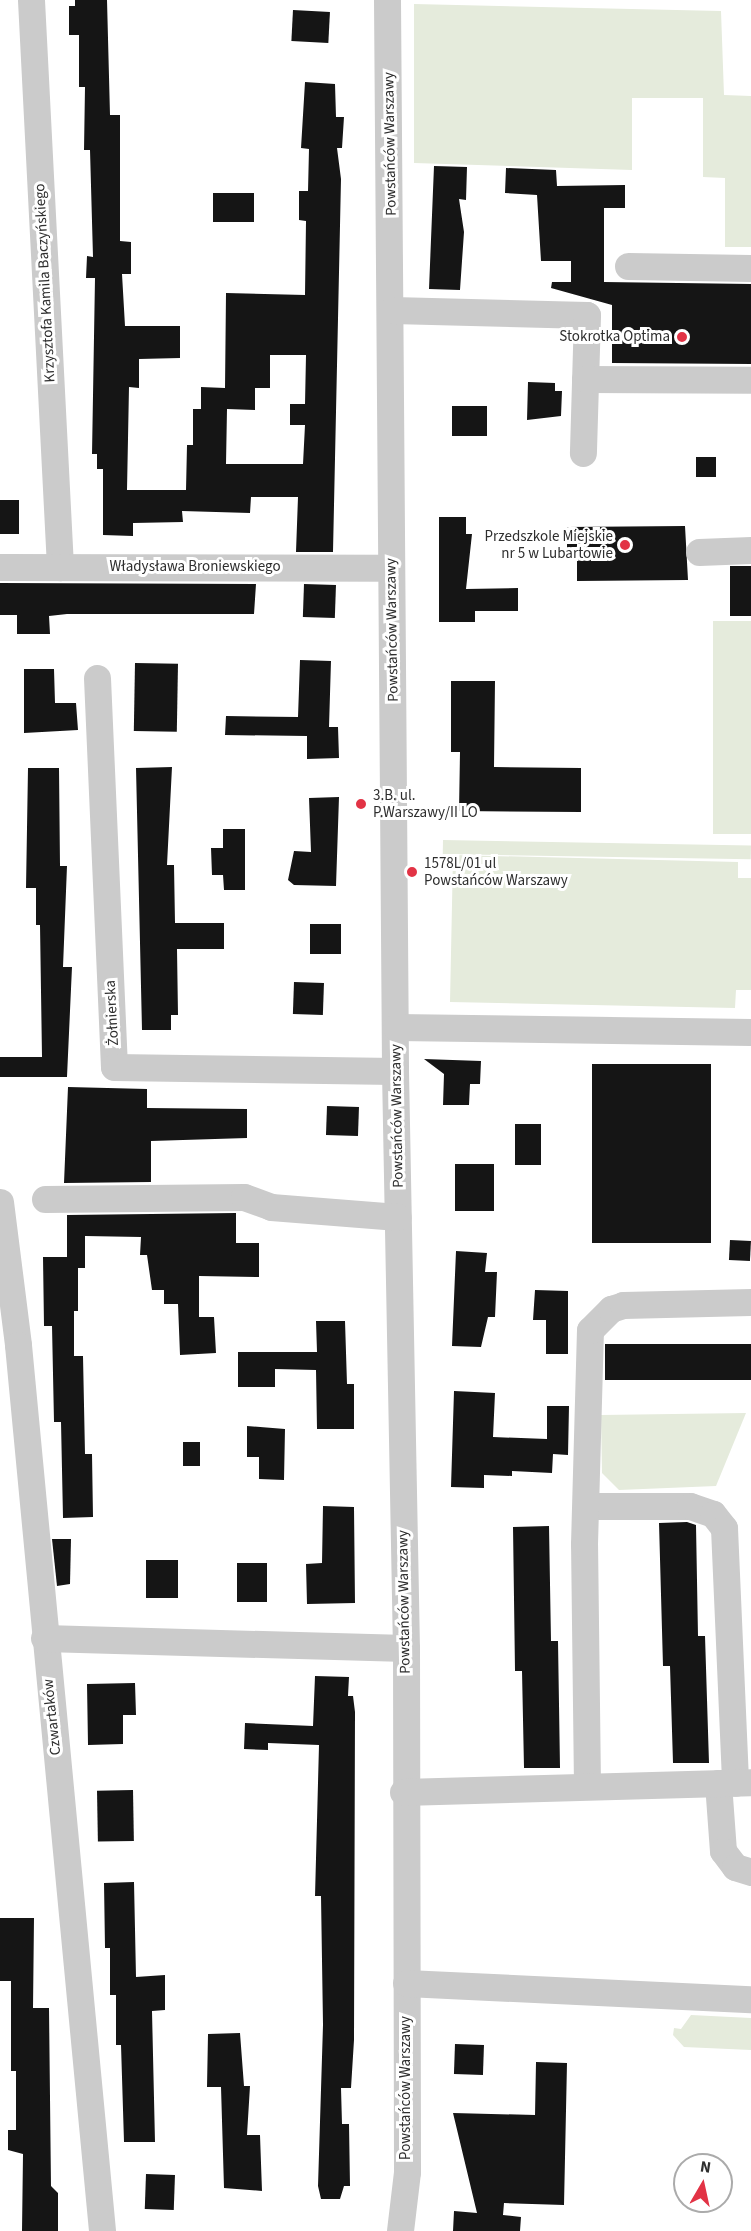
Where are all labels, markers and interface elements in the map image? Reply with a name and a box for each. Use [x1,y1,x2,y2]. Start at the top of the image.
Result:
street label: Powstańców Warszawy [380,72,400,216]
street label: Krzysztofa Kamila Baczyńskiego [31,183,59,383]
place label: Stokrotka Optima [559,328,670,346]
marker: Stokrotka Optima [675,330,689,344]
place label: Przedszkole Miejskie nr 5 w Lubartowie [485,527,613,562]
marker: Przedszkole Miejskie nr 5 w Lubartowie [618,538,632,552]
street label: Władysława Broniewskiego [109,558,281,576]
street label: Powstańców Warszawy [382,558,402,702]
place label: 3.B. ul. P.Warszawy/II LO [373,786,478,821]
marker: 3.B. ul. P.Warszawy/II LO [354,797,368,811]
place label: 1578L/01 ul Powstańców Warszawy [424,854,568,889]
marker: 1578L/01 ul Powstańców Warszawy [405,865,419,879]
street label: Żołnierska [101,980,123,1046]
street label: Powstańców Warszawy [387,1044,407,1188]
street label: Powstańców Warszawy [394,1530,414,1674]
street label: Czwartaków [39,1678,65,1756]
street label: Powstańców Warszawy [397,2016,415,2160]
north arrow [673,2153,733,2213]
text: N [699,2155,712,2179]

